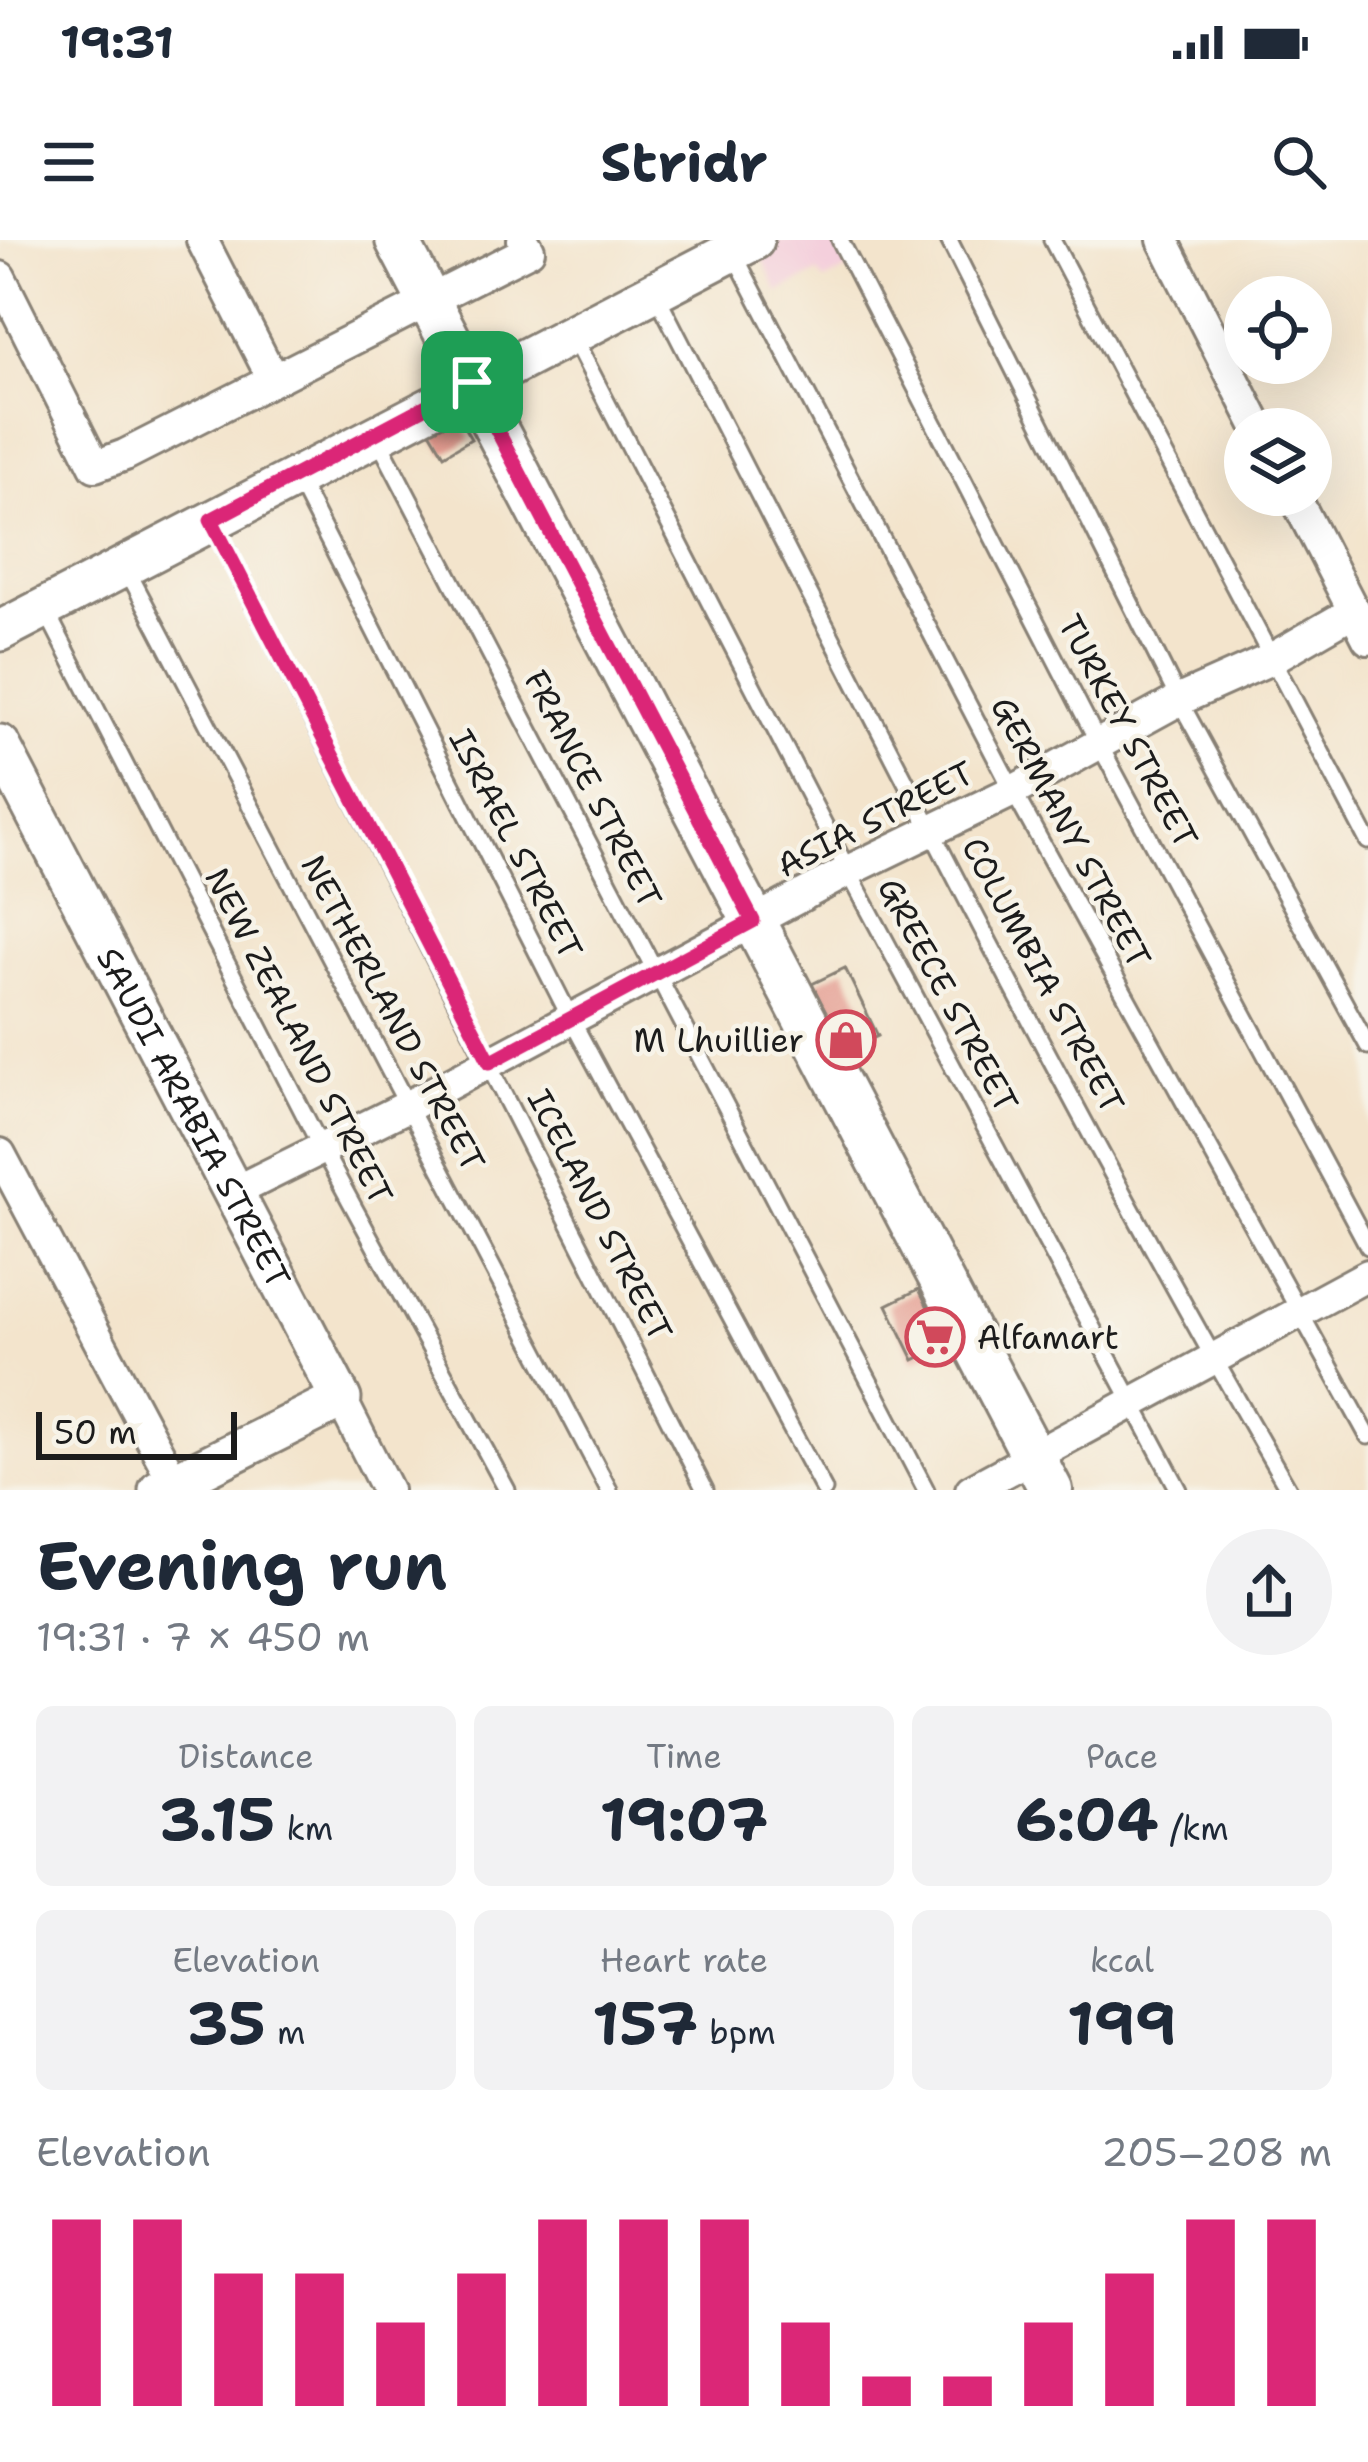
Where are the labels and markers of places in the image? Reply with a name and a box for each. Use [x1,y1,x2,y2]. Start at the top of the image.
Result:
pin [421,331,523,433]
shop icon: M Lhuillier [815,1009,877,1071]
place label: M Lhuillier [634,1018,804,1063]
supermarket icon: Alfamart [904,1306,966,1368]
place label: Alfamart [977,1315,1119,1360]

